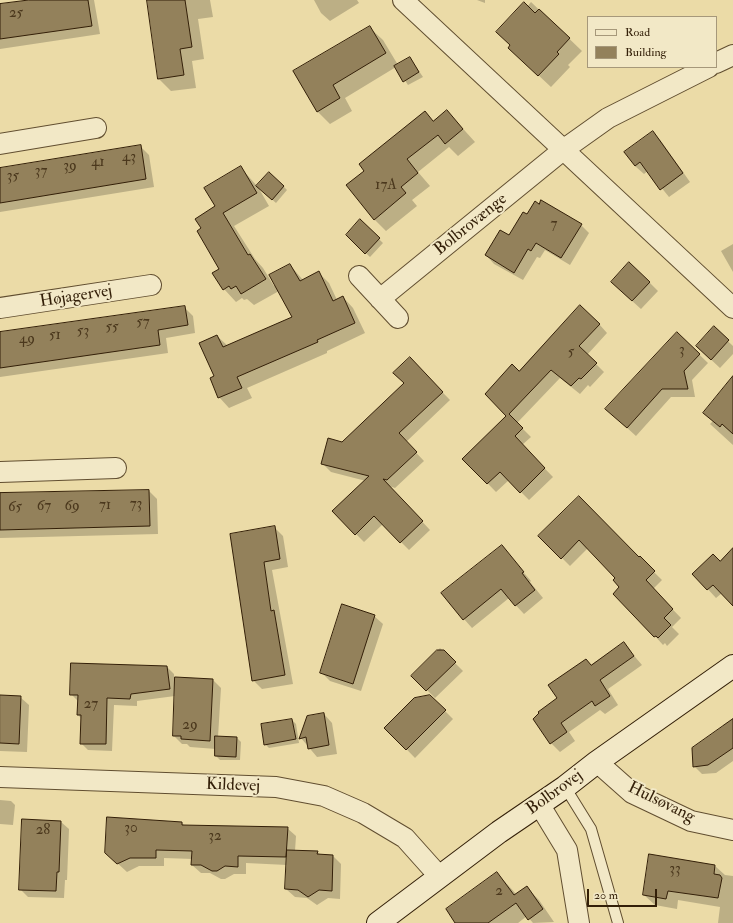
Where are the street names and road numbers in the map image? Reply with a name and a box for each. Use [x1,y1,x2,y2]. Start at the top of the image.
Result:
street label: Bolbrovænge [430,189,512,261]
street label: Højagervej [38,281,114,313]
street label: Bolbrovej [523,766,587,820]
street label: Kildevej [205,775,261,797]
street label: Hulsøvang [624,778,698,828]

